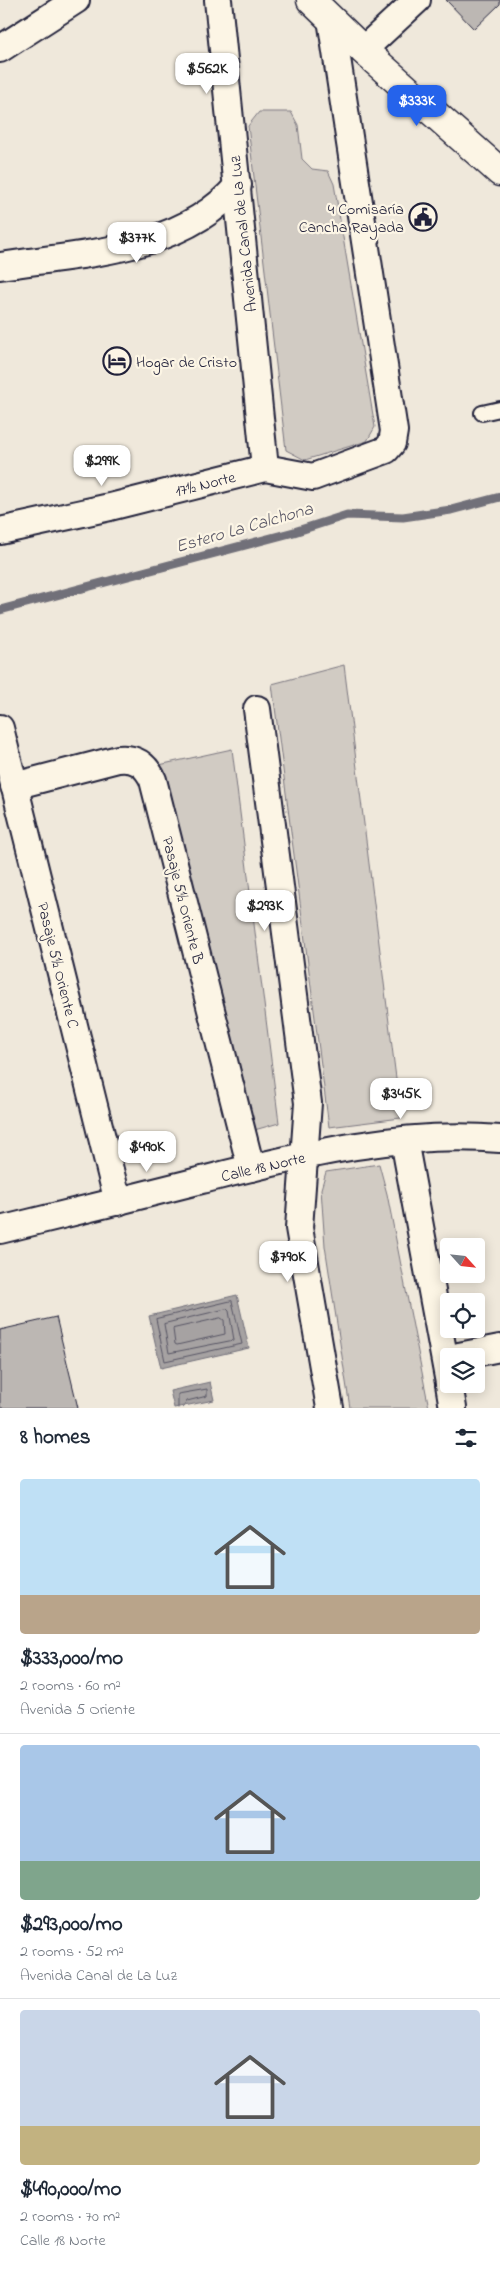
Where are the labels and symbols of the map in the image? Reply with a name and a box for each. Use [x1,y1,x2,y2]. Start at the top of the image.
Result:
pin: $562K [172,52,242,95]
pin: $333K [382,84,452,127]
street label: Avenida Canal de La Luz [224,154,264,313]
place label: 4 Comisaría Cancha Rayada [299,198,404,240]
public building icon: 4 Comisaría Cancha Rayada [408,202,438,232]
pin: $377K [102,222,172,264]
hotel icon: Hogar de Cristo [102,346,132,376]
place label: Hogar de Cristo [136,351,237,375]
pin: $299K [67,444,137,487]
street label: 17½ Norte [173,466,239,504]
water label: Estero La Calchona [173,497,316,561]
street label: Pasaje 5½ Oriente B [155,834,210,967]
pin: $293K [230,890,300,932]
street label: Pasaje 5½ Oriente C [30,900,84,1031]
pin: $345K [366,1078,436,1120]
pin: $490K [112,1130,182,1173]
street label: Calle 18 Norte [219,1146,309,1189]
north arrow [440,1238,485,1282]
pin: $790K [253,1240,323,1283]

